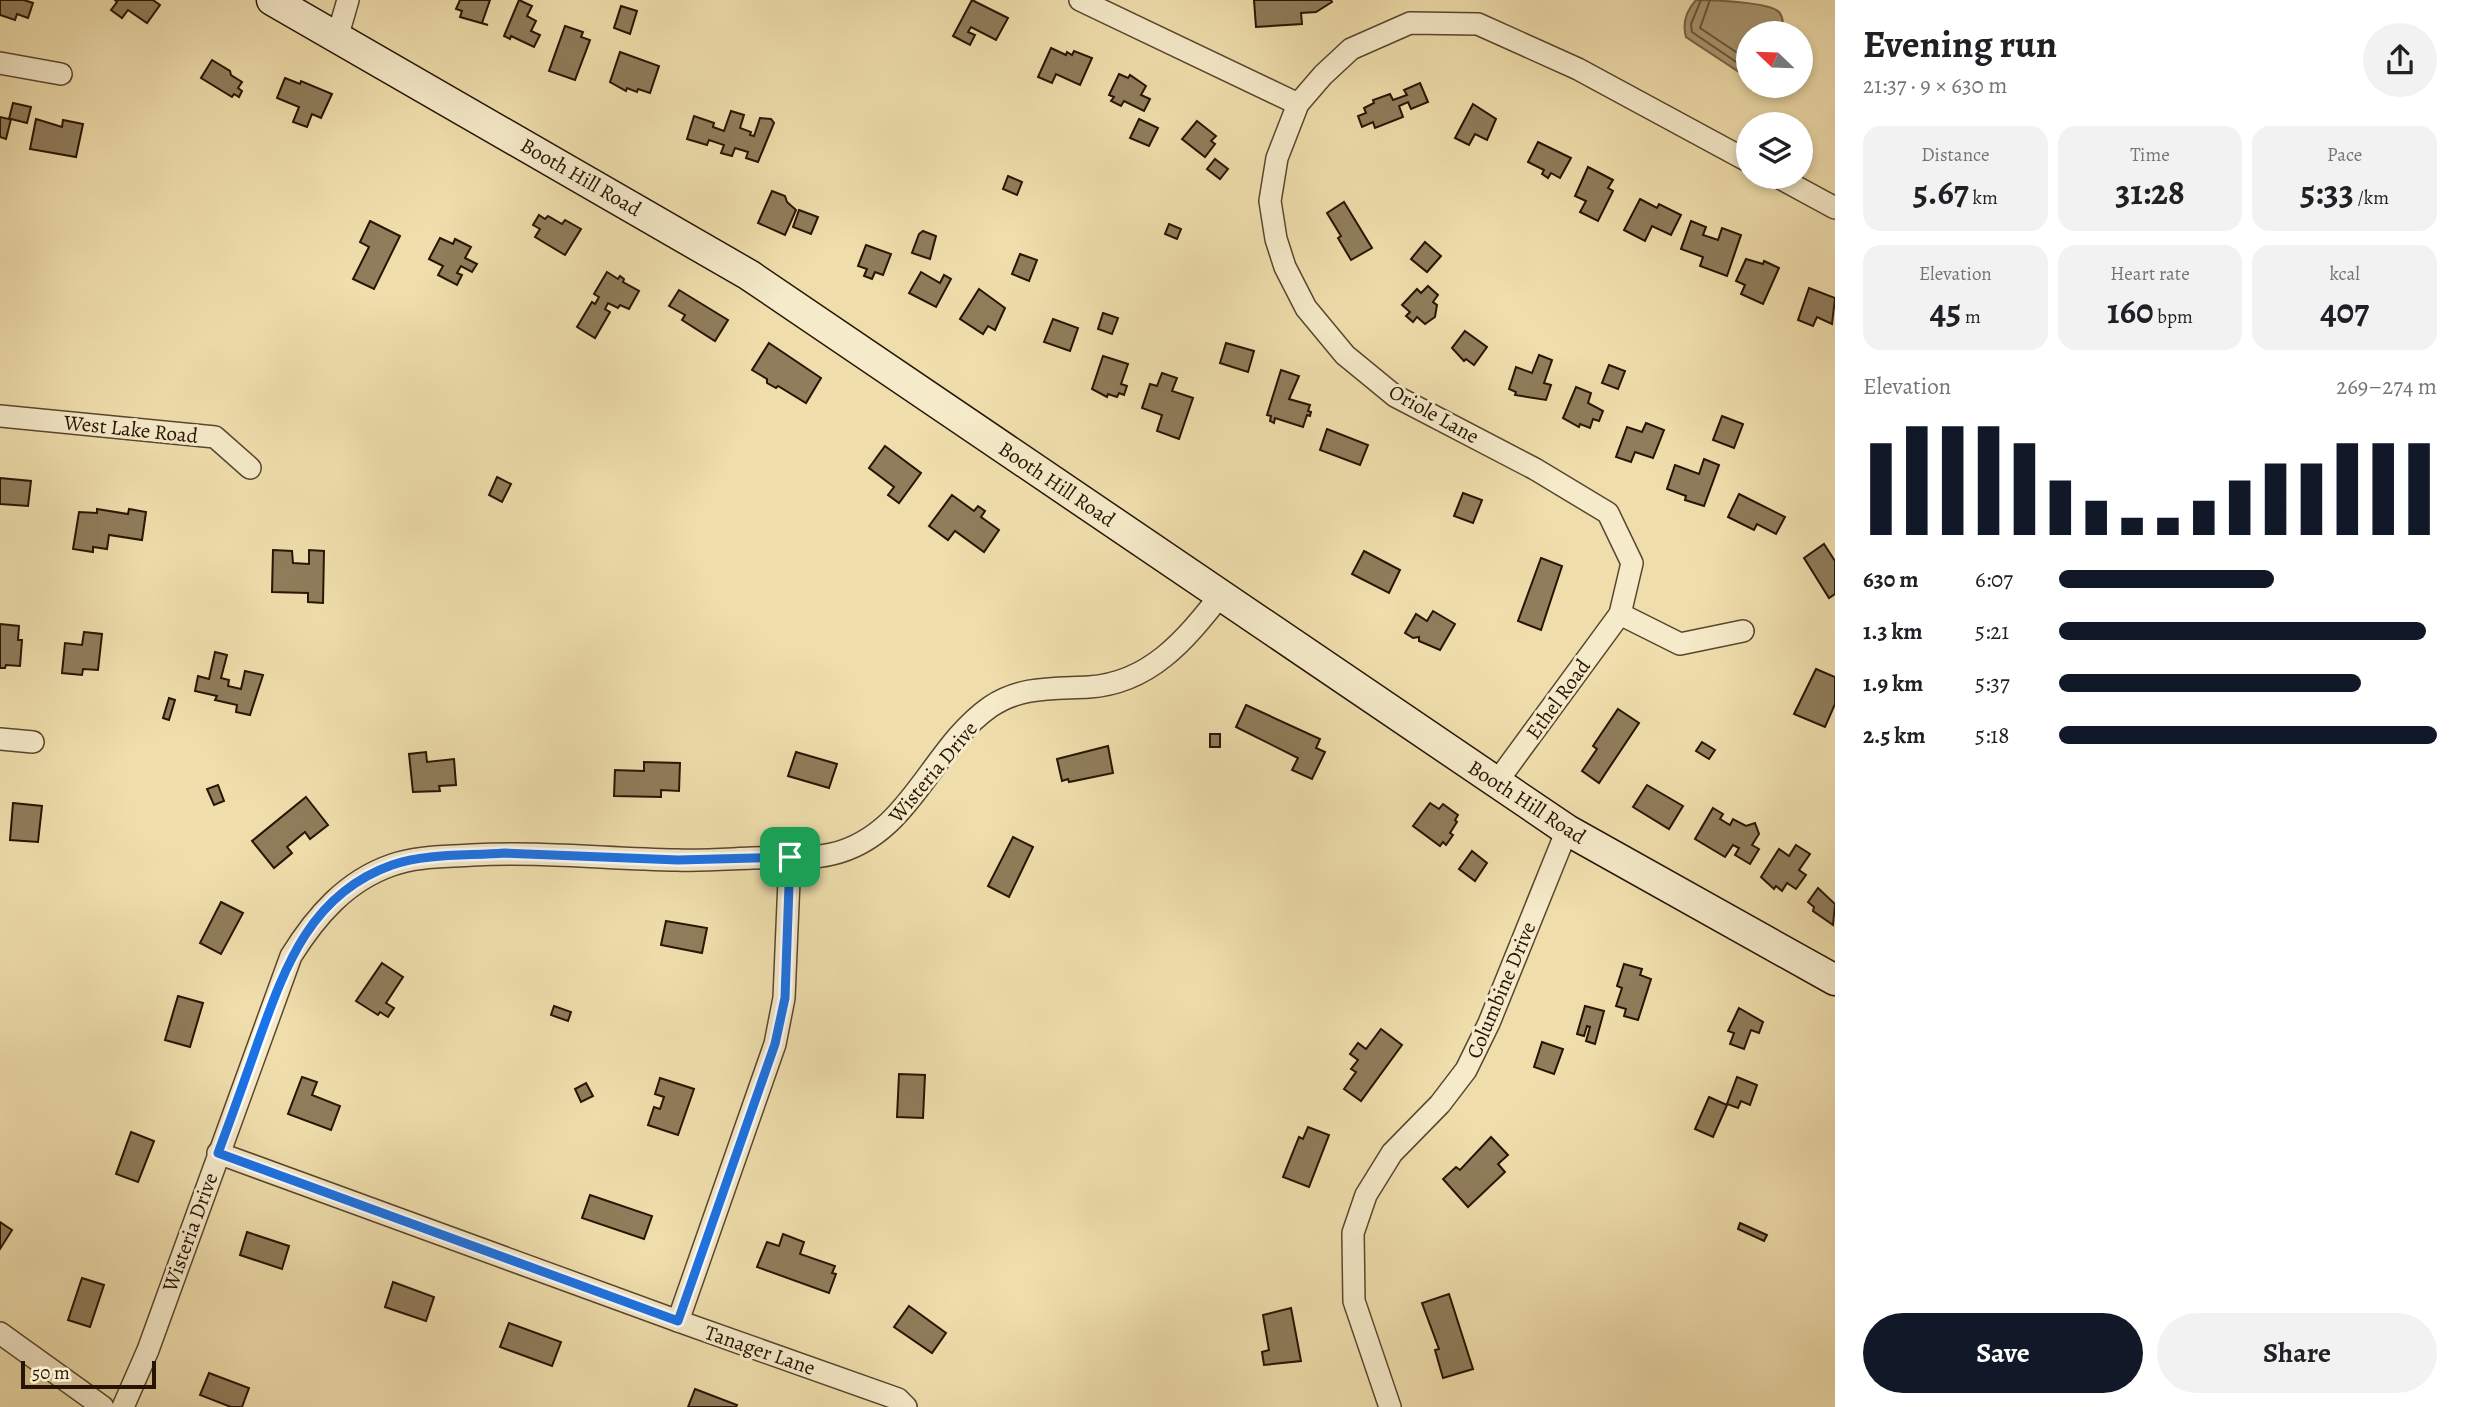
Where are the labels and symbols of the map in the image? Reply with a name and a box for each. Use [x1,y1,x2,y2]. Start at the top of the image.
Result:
north arrow [1736,21,1813,98]
street label: Booth Hill Road [515,131,647,223]
street label: Oriole Lane [1384,378,1484,450]
street label: West Lake Road [62,408,200,450]
street label: Booth Hill Road [993,435,1121,534]
street label: Ethel Road [1519,653,1597,745]
street label: Wisteria Drive [882,715,984,829]
street label: Booth Hill Road [1463,753,1592,851]
pin [760,827,820,887]
street label: Columbine Drive [1460,917,1542,1063]
street label: Wisteria Drive [155,1169,224,1296]
street label: Tanager Lane [701,1318,819,1382]
scale bar [21,1358,156,1390]

